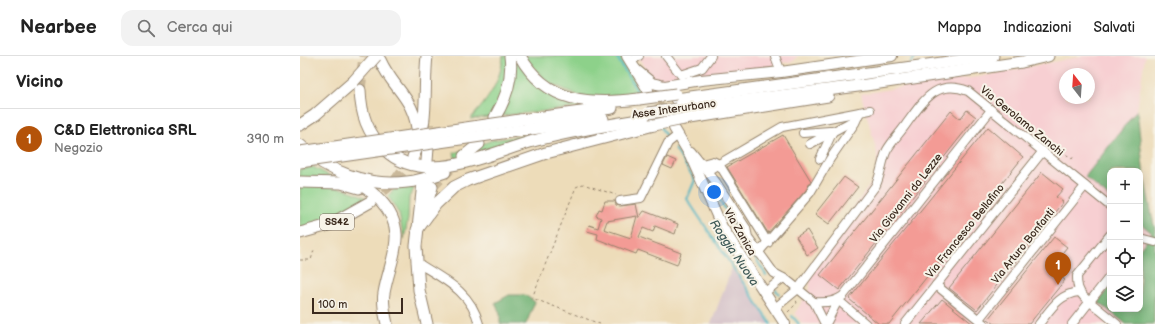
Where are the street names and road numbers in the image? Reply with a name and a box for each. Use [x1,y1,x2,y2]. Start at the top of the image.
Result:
street label: Via Gerolamo Zanchi [978,83,1066,159]
street label: Asse Interurbano [631,97,717,121]
street label: Via Giovanni da Lezze [867,150,945,245]
street label: Via Francesco Bellafino [923,181,1007,281]
street label: Via Zanica [721,206,759,258]
street label: Via Arturo Bonfanti [989,206,1057,286]
road number: SS42 [320,214,354,230]

